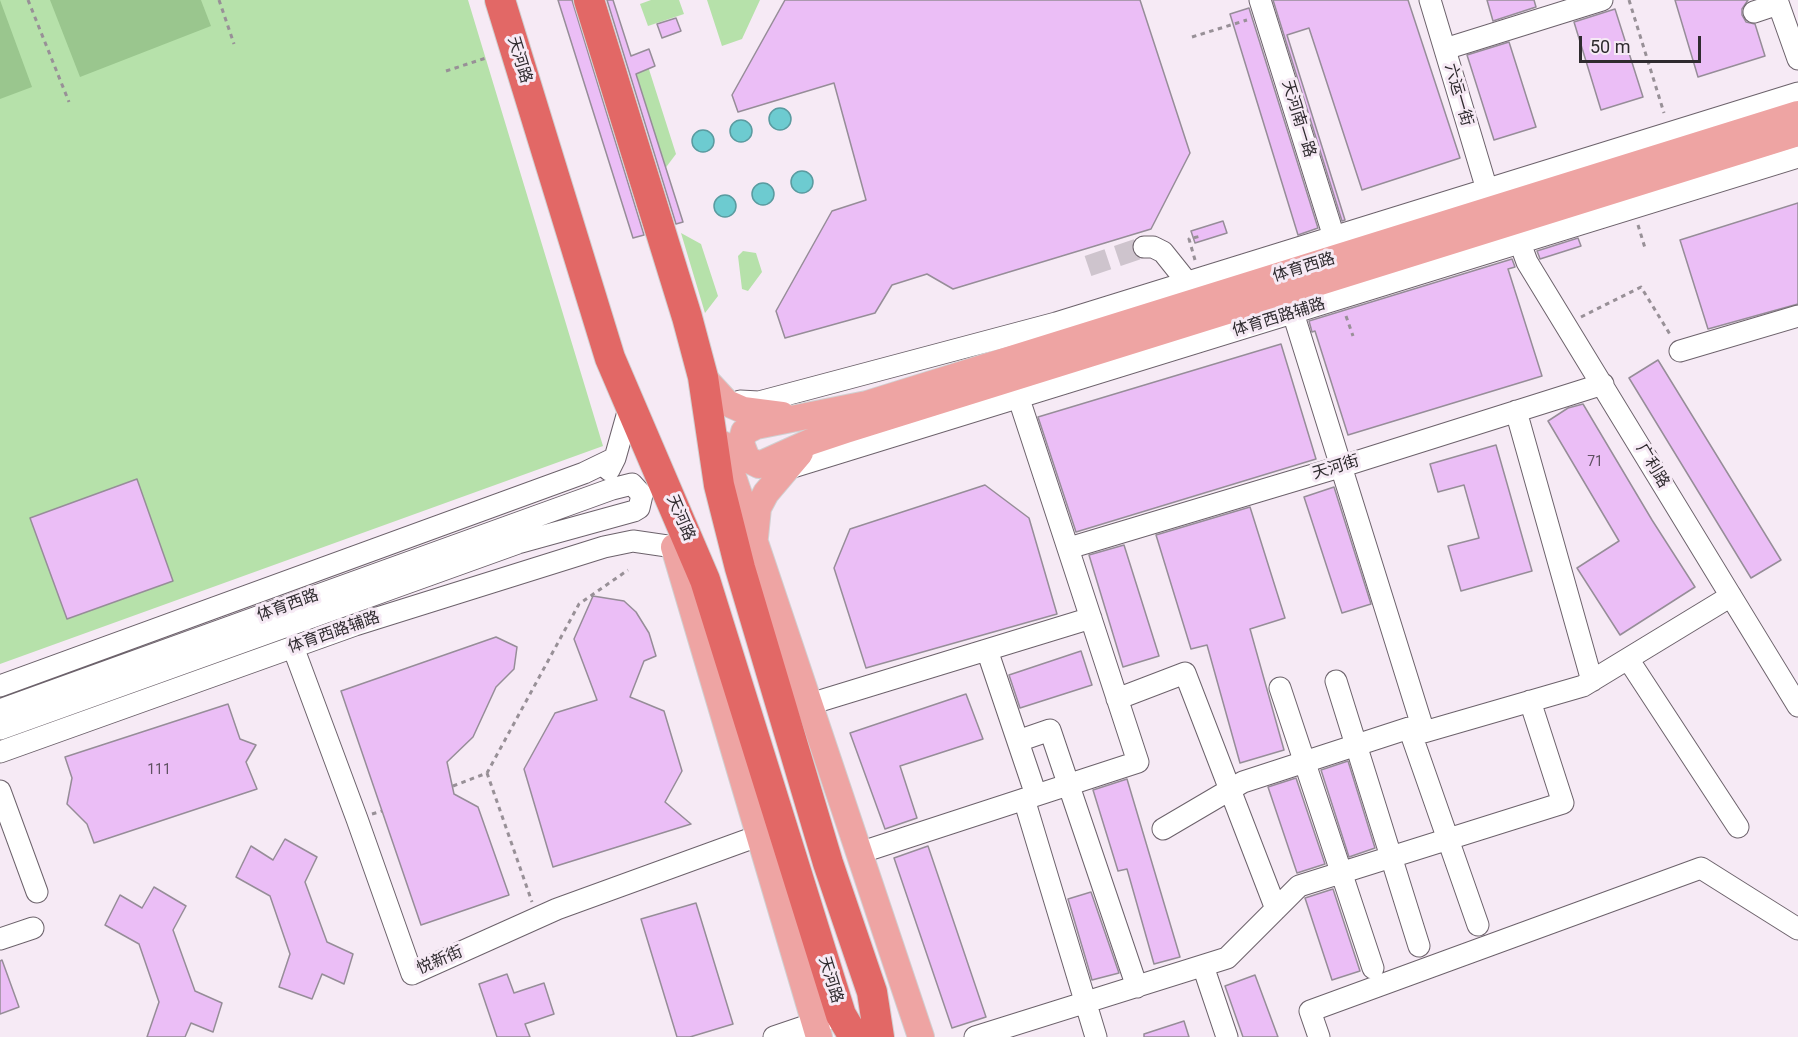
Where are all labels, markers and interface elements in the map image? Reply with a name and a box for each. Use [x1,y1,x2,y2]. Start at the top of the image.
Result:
scale bar [1582,24,1704,62]
street label: 天河路 [503,34,535,86]
text: 50 m [1590,36,1630,57]
street label: 六运一街 [1440,62,1476,128]
street label: 天河南一路 [1277,78,1319,160]
street label: 体育西路 [1271,249,1337,287]
street label: 体育西路辅路 [1230,295,1328,341]
street label: 广利路 [1631,440,1673,492]
street label: 天河街 [1310,452,1362,484]
house number: 71 [1587,454,1603,470]
street label: 天河路 [662,492,698,544]
street label: 体育西路 [255,586,321,626]
street label: 体育西路辅路 [285,608,383,658]
house number: 111 [147,762,171,778]
street label: 悦新街 [414,943,466,979]
street label: 天河路 [814,954,846,1006]

